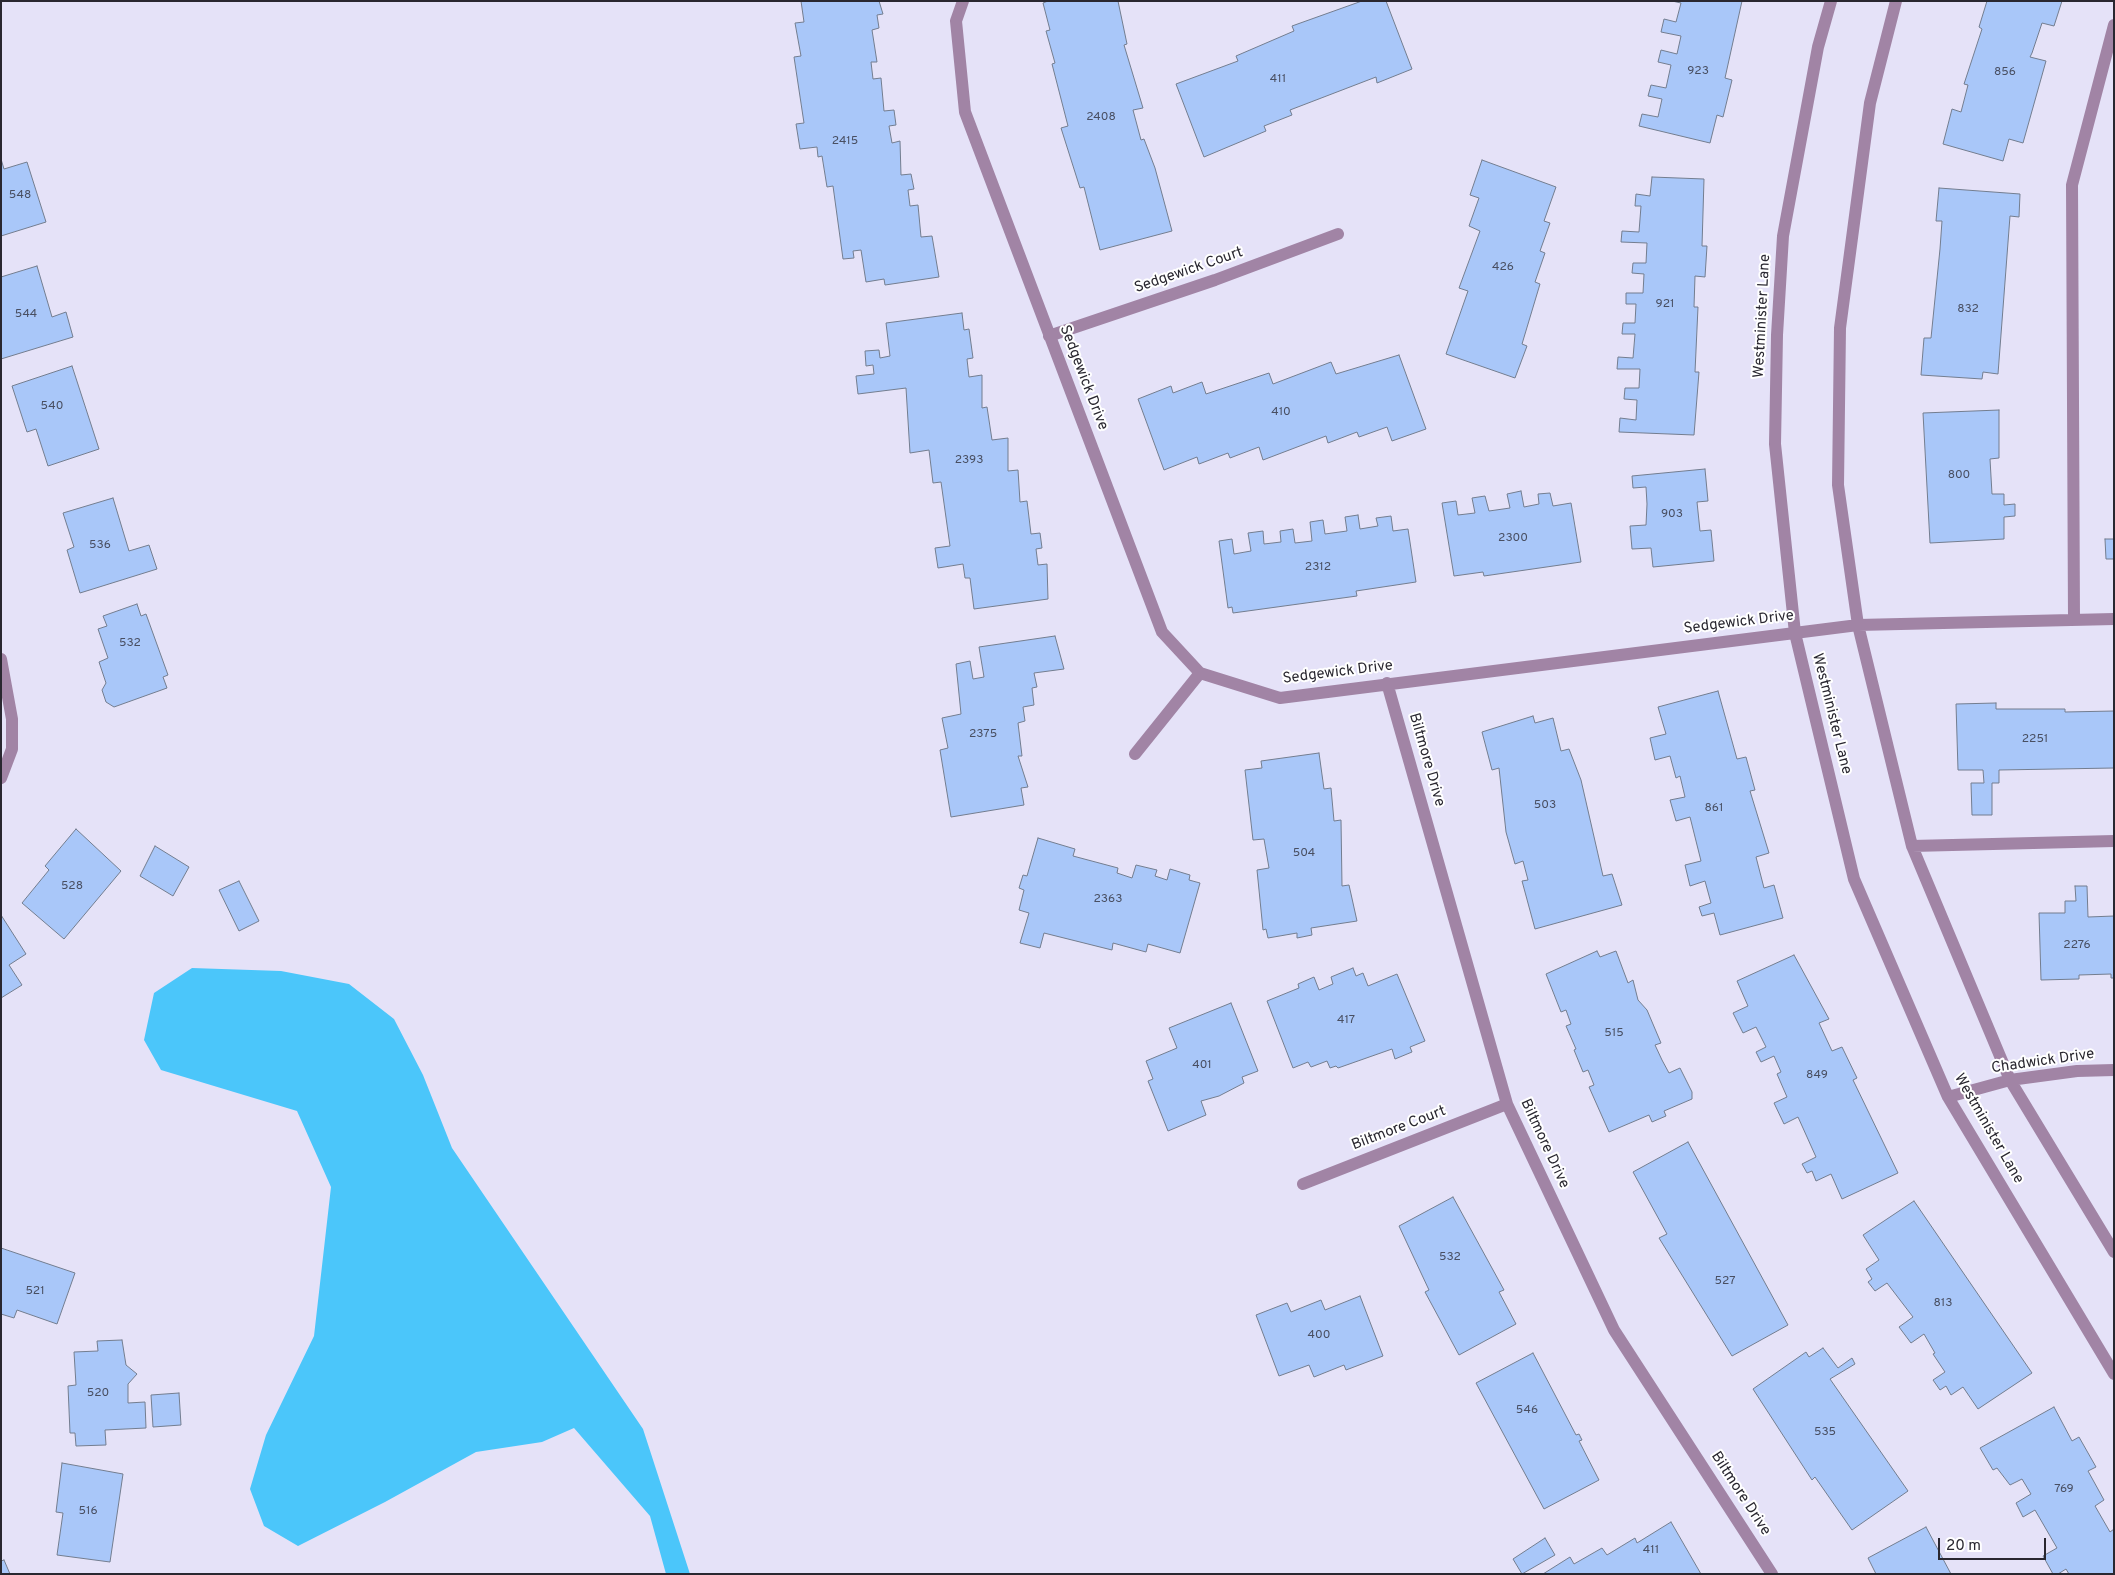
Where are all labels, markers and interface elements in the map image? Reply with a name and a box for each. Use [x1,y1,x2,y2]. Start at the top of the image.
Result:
house number: 923 [1687,65,1709,79]
house number: 856 [1994,66,2016,80]
house number: 411 [1270,73,1286,87]
house number: 2408 [1086,111,1116,125]
house number: 2415 [832,135,858,149]
house number: 548 [9,189,31,203]
street label: Sedgewick Court [1132,244,1246,298]
street label: Westminister Lane [1751,254,1775,378]
house number: 426 [1492,261,1514,275]
house number: 921 [1656,298,1674,312]
house number: 832 [1957,303,1979,317]
house number: 544 [15,308,37,322]
street label: Sedgewick Drive [1055,323,1111,433]
house number: 540 [41,400,63,414]
house number: 410 [1271,406,1291,420]
house number: 2393 [955,454,983,468]
house number: 800 [1948,469,1970,483]
house number: 903 [1661,508,1683,522]
house number: 2300 [1498,532,1528,546]
house number: 536 [89,539,111,553]
house number: 2312 [1305,561,1331,575]
street label: Sedgewick Drive [1683,607,1795,639]
house number: 532 [119,637,141,651]
street label: Westminister Lane [1807,652,1855,776]
street label: Sedgewick Drive [1282,657,1394,689]
street label: Biltmore Drive [1404,711,1448,809]
house number: 2375 [969,728,997,742]
house number: 2251 [2022,733,2048,747]
house number: 503 [1534,799,1556,813]
house number: 861 [1705,802,1723,816]
house number: 504 [1293,847,1315,861]
house number: 528 [61,880,83,894]
house number: 2363 [1094,893,1122,907]
house number: 2276 [2063,939,2091,953]
house number: 417 [1337,1014,1355,1028]
house number: 515 [1604,1027,1624,1041]
street label: Chadwick Drive [1990,1046,2096,1078]
house number: 401 [1192,1059,1212,1073]
house number: 849 [1806,1069,1828,1083]
street label: Westminister Lane [1949,1071,2027,1187]
street label: Biltmore Drive [1515,1096,1573,1192]
street label: Biltmore Court [1349,1103,1449,1155]
house number: 532 [1439,1251,1461,1265]
house number: 527 [1715,1275,1735,1289]
house number: 521 [25,1285,45,1299]
house number: 813 [1933,1297,1953,1311]
house number: 400 [1308,1329,1330,1343]
house number: 520 [87,1387,109,1401]
house number: 546 [1516,1404,1538,1418]
house number: 535 [1814,1426,1836,1440]
street label: Biltmore Drive [1706,1449,1774,1539]
house number: 769 [2054,1483,2074,1497]
house number: 516 [78,1505,98,1519]
scale bar [1940,1528,2048,1560]
text: 20 m [1946,1537,1981,1556]
house number: 411 [1643,1544,1659,1558]

